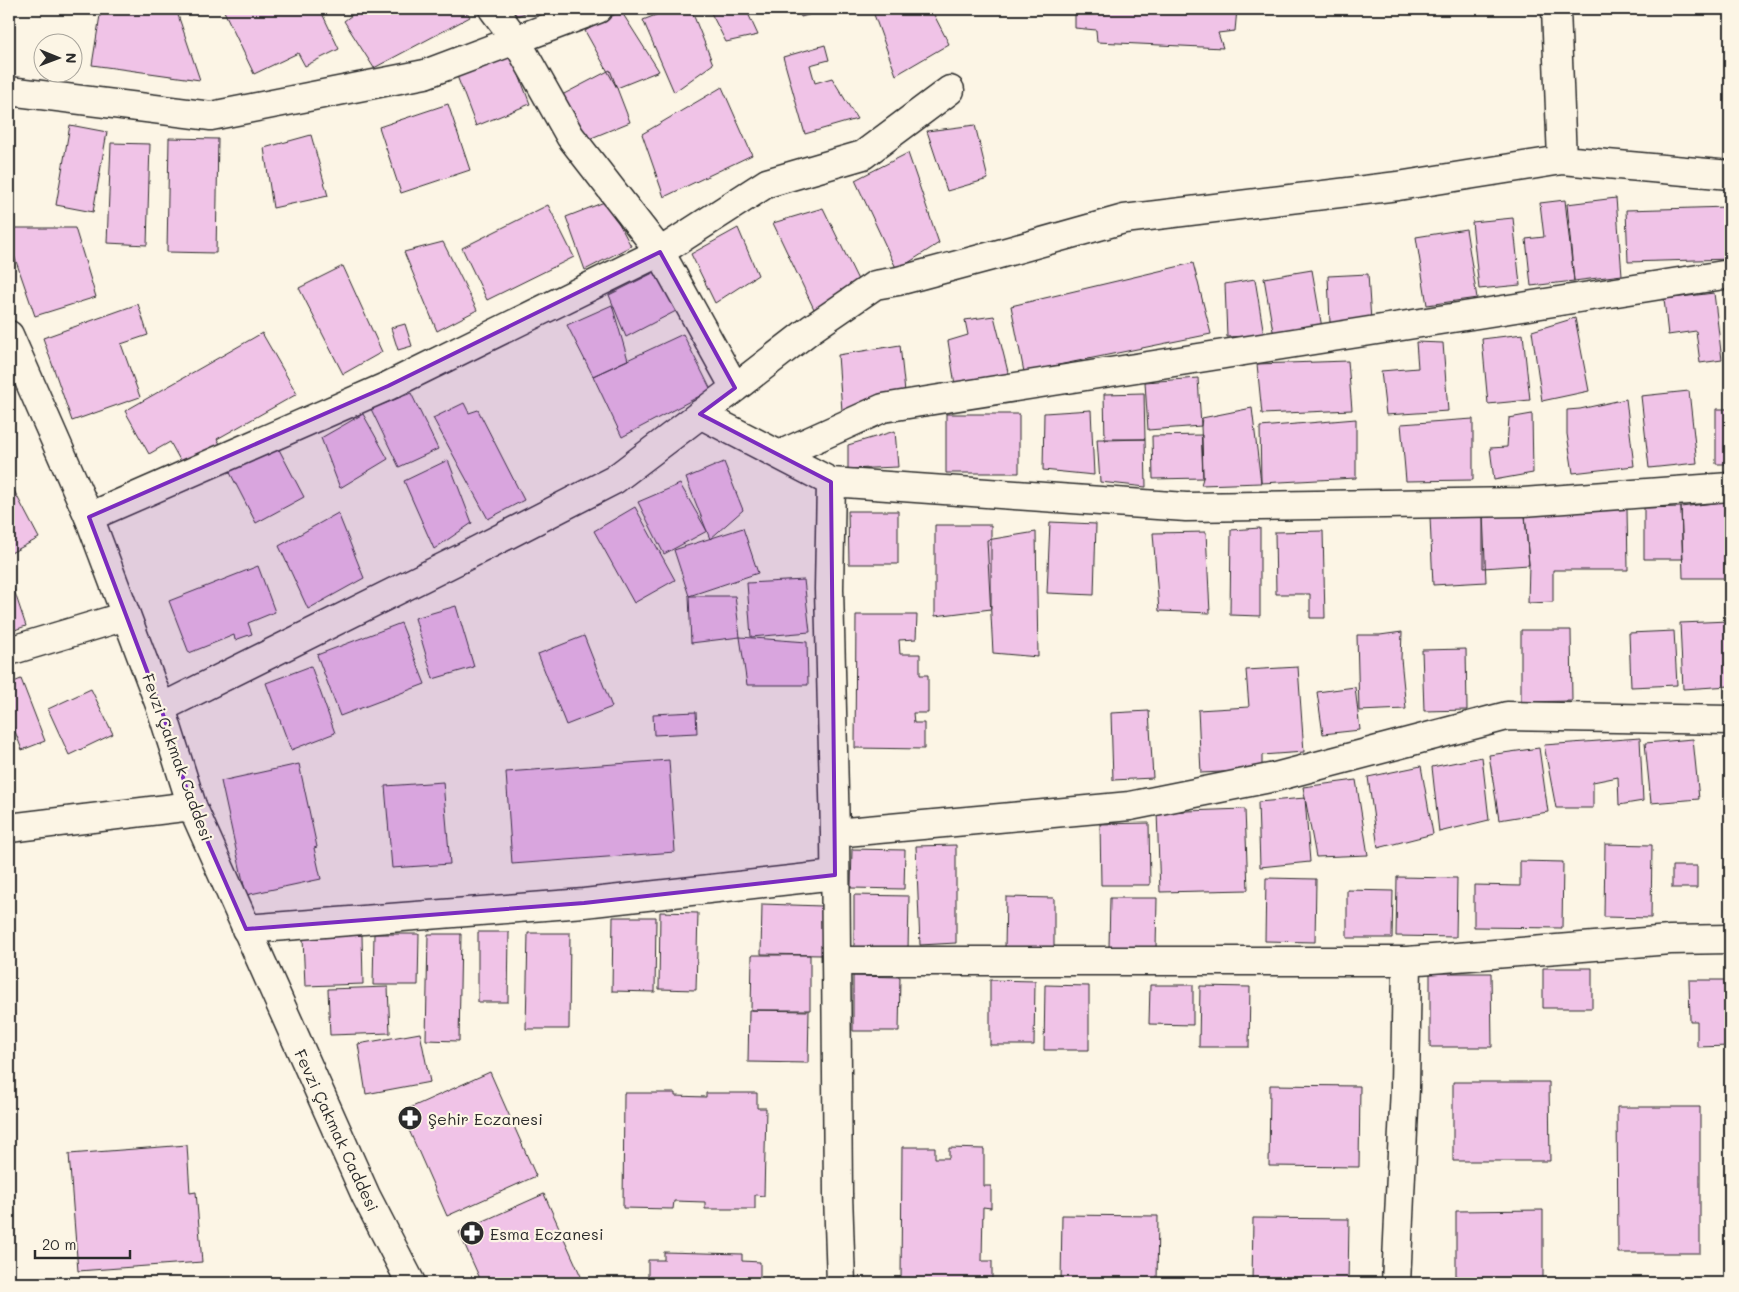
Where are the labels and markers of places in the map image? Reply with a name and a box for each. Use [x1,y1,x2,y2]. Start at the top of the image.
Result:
pharmacy icon: Şehir Eczanesi [397,1105,423,1131]
place label: Şehir Eczanesi [428,1108,543,1129]
pharmacy icon: Esma Eczanesi [459,1220,485,1246]
place label: Esma Eczanesi [490,1223,604,1244]

